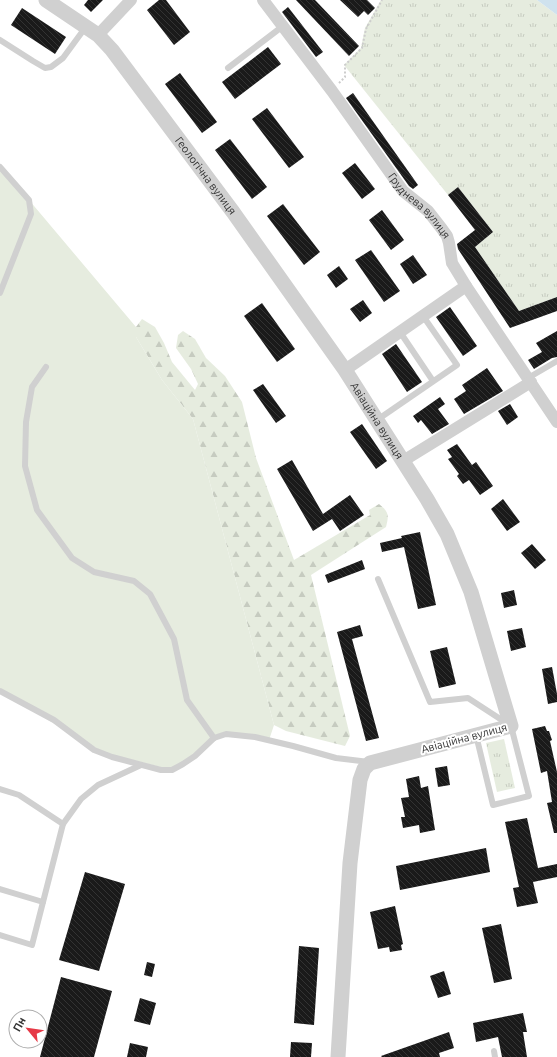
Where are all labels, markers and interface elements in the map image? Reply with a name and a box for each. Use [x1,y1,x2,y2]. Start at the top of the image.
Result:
street label: Геологічна вулиця [173,134,239,217]
street label: Груднева вулиця [386,171,453,241]
street label: Авіаційна вулиця [348,380,406,461]
street label: Авіаційна вулиця [420,721,508,755]
north arrow [8,1009,48,1049]
text: Пн [11,1015,28,1033]

